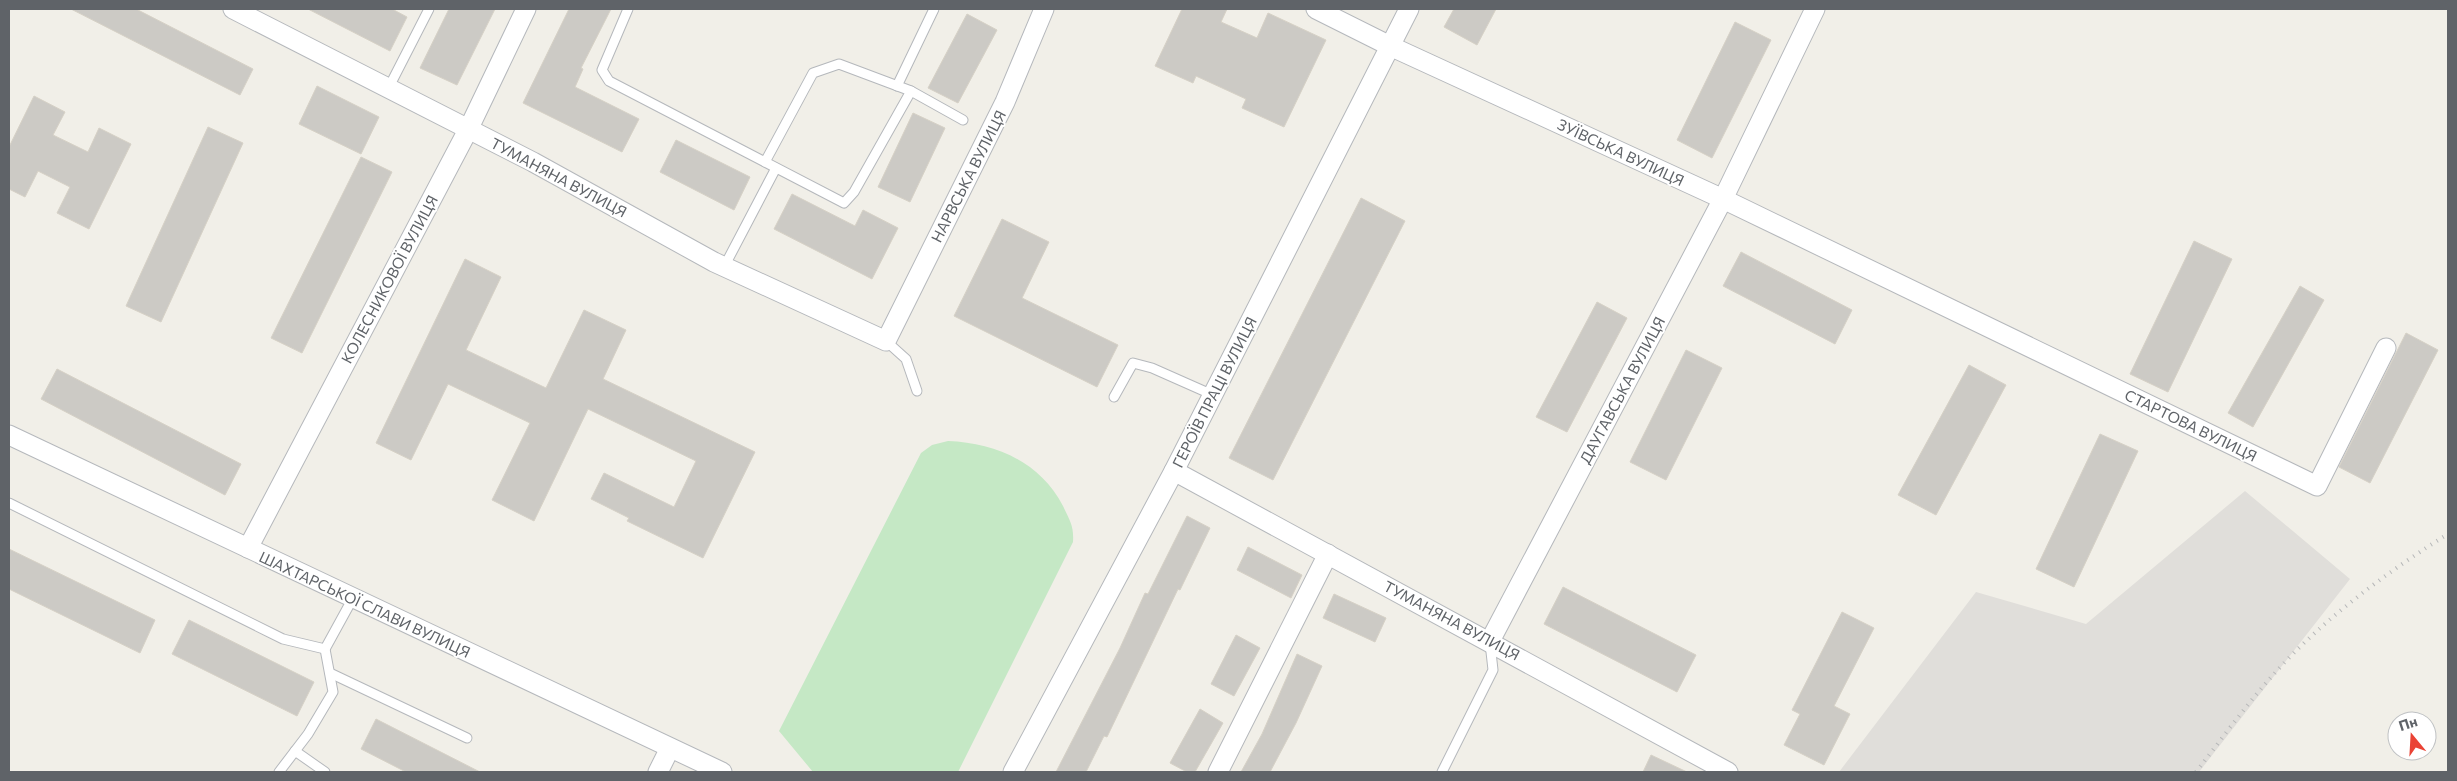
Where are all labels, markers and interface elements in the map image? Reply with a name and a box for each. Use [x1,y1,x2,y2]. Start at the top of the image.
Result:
street label: НАРВСЬКА ВУЛИЦЯ [927,107,1009,245]
street label: ЗУЇВСЬКА ВУЛИЦЯ [1555,115,1687,189]
street label: ТУМАНЯНА ВУЛИЦЯ [488,133,630,221]
street label: КОЛЕСНИКОВОЇ ВУЛИЦЯ [337,192,441,366]
street label: ДАУГАВСЬКА ВУЛИЦЯ [1576,313,1668,467]
street label: ГЕРОЇВ ПРАЦІ ВУЛИЦЯ [1168,314,1260,470]
street label: СТАРТОВА ВУЛИЦЯ [2122,385,2260,465]
street label: ШАХТАРСЬКОЇ СЛАВИ ВУЛИЦЯ [257,547,473,661]
street label: ТУМАНЯНА ВУЛИЦЯ [1381,576,1523,664]
north arrow [2387,711,2437,761]
text: Пн [2396,712,2419,734]

